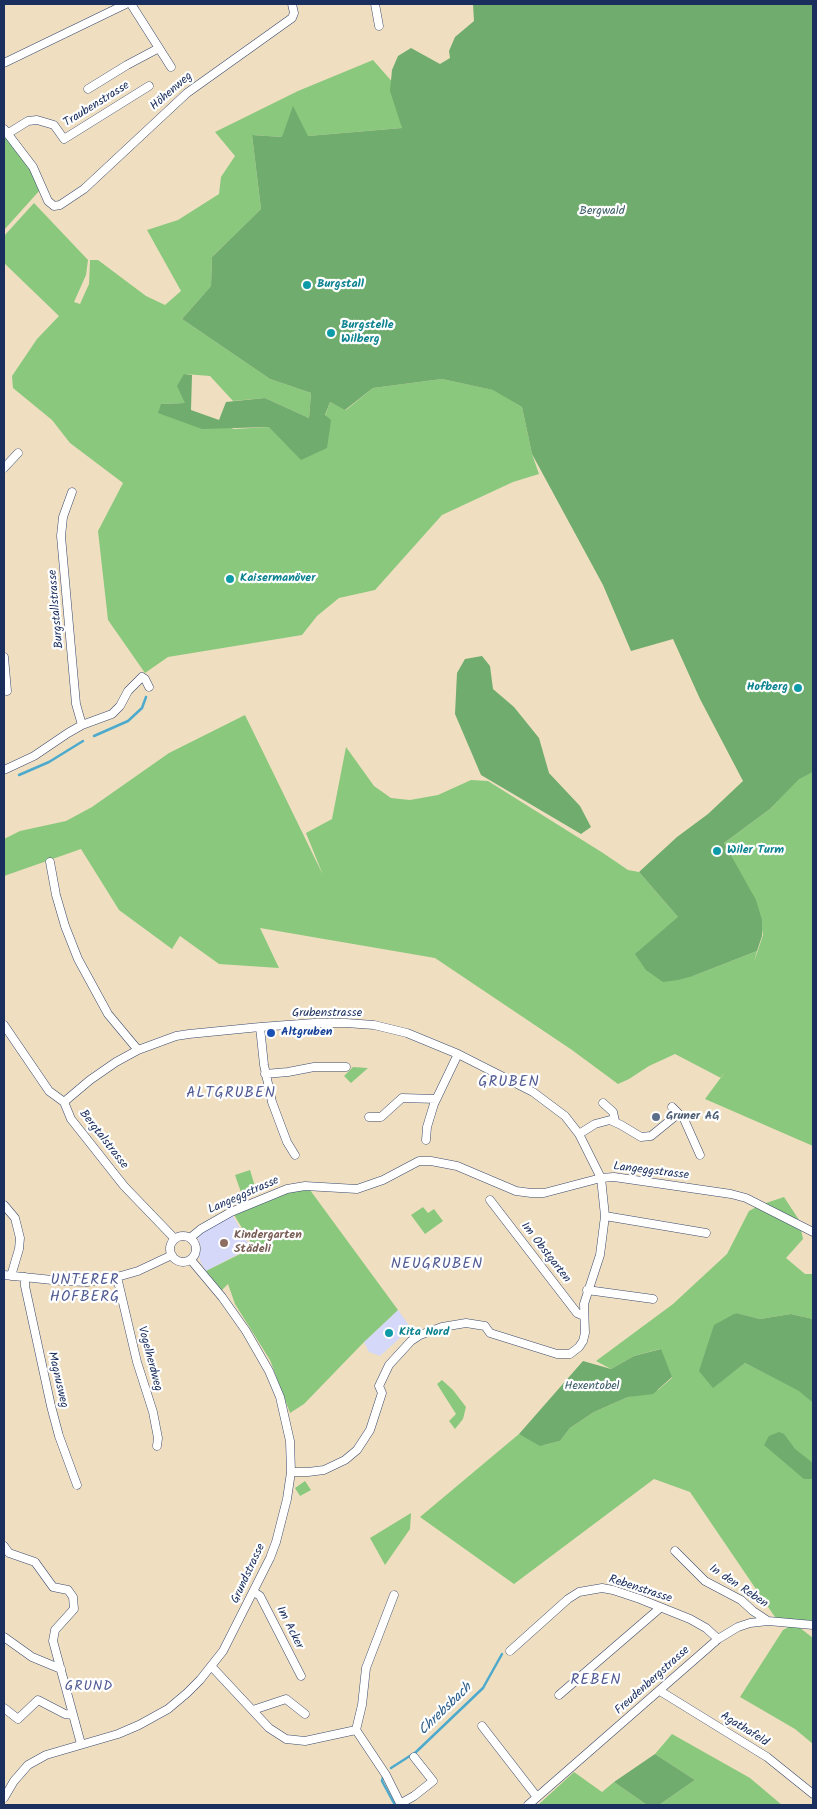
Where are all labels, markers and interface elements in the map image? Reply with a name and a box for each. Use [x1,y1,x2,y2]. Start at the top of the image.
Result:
street label: Höhenweg [148,70,196,114]
street label: Traubenstrasse [61,79,133,131]
park label: Bergwald [579,205,625,219]
place label: Burgstall [317,278,364,292]
marker: Burgstall [301,279,313,291]
place label: Burgstelle Wilberg [341,319,394,347]
marker: Burgstelle Wilberg [325,327,337,339]
street label: Burgstallstrasse [46,569,68,649]
place label: Kaisermanöver [240,572,316,586]
marker: Kaisermanöver [224,573,236,585]
place label: Hofberg [747,681,788,695]
marker: Hofberg [792,682,804,694]
place label: Wiler Turm [727,844,784,858]
marker: Wiler Turm [711,845,723,857]
street label: Grubenstrasse [292,1007,362,1021]
place label: Altgruben [281,1026,332,1040]
marker: Altgruben [265,1027,277,1039]
district label: GRUBEN [478,1074,540,1092]
district label: ALTGRUBEN [185,1085,277,1103]
street label: Bergtalstrasse [75,1108,131,1172]
place label: Gruner AG [666,1110,720,1124]
marker: Gruner AG [650,1111,662,1123]
street label: Langeggstrasse [612,1160,690,1184]
street label: Langeggstrasse [206,1174,282,1218]
street label: Im Obstgarten [517,1220,573,1286]
place label: Kindergarten Städeli [234,1229,302,1257]
marker: Kindergarten Städeli [218,1237,230,1249]
district label: NEUGRUBEN [390,1256,484,1274]
district label: UNTERER HOFBERG [49,1272,121,1307]
street label: Vogelherdweg [133,1325,165,1393]
place label: Kita Nord [399,1326,449,1340]
marker: Kita Nord [383,1327,395,1339]
street label: Magnusweg [44,1350,70,1410]
park label: Hexentobel [564,1380,620,1394]
street label: Grundstrasse [229,1542,269,1606]
street label: In den Reben [706,1562,770,1612]
street label: Rebenstrasse [607,1573,673,1607]
street label: Im Acker [272,1604,306,1652]
street label: Freudenbergstrasse [613,1644,693,1718]
district label: REBEN [570,1672,622,1690]
district label: GRUND [64,1680,114,1696]
water label: Chrebsbach [416,1680,476,1740]
street label: Agathafeld [717,1710,771,1750]

